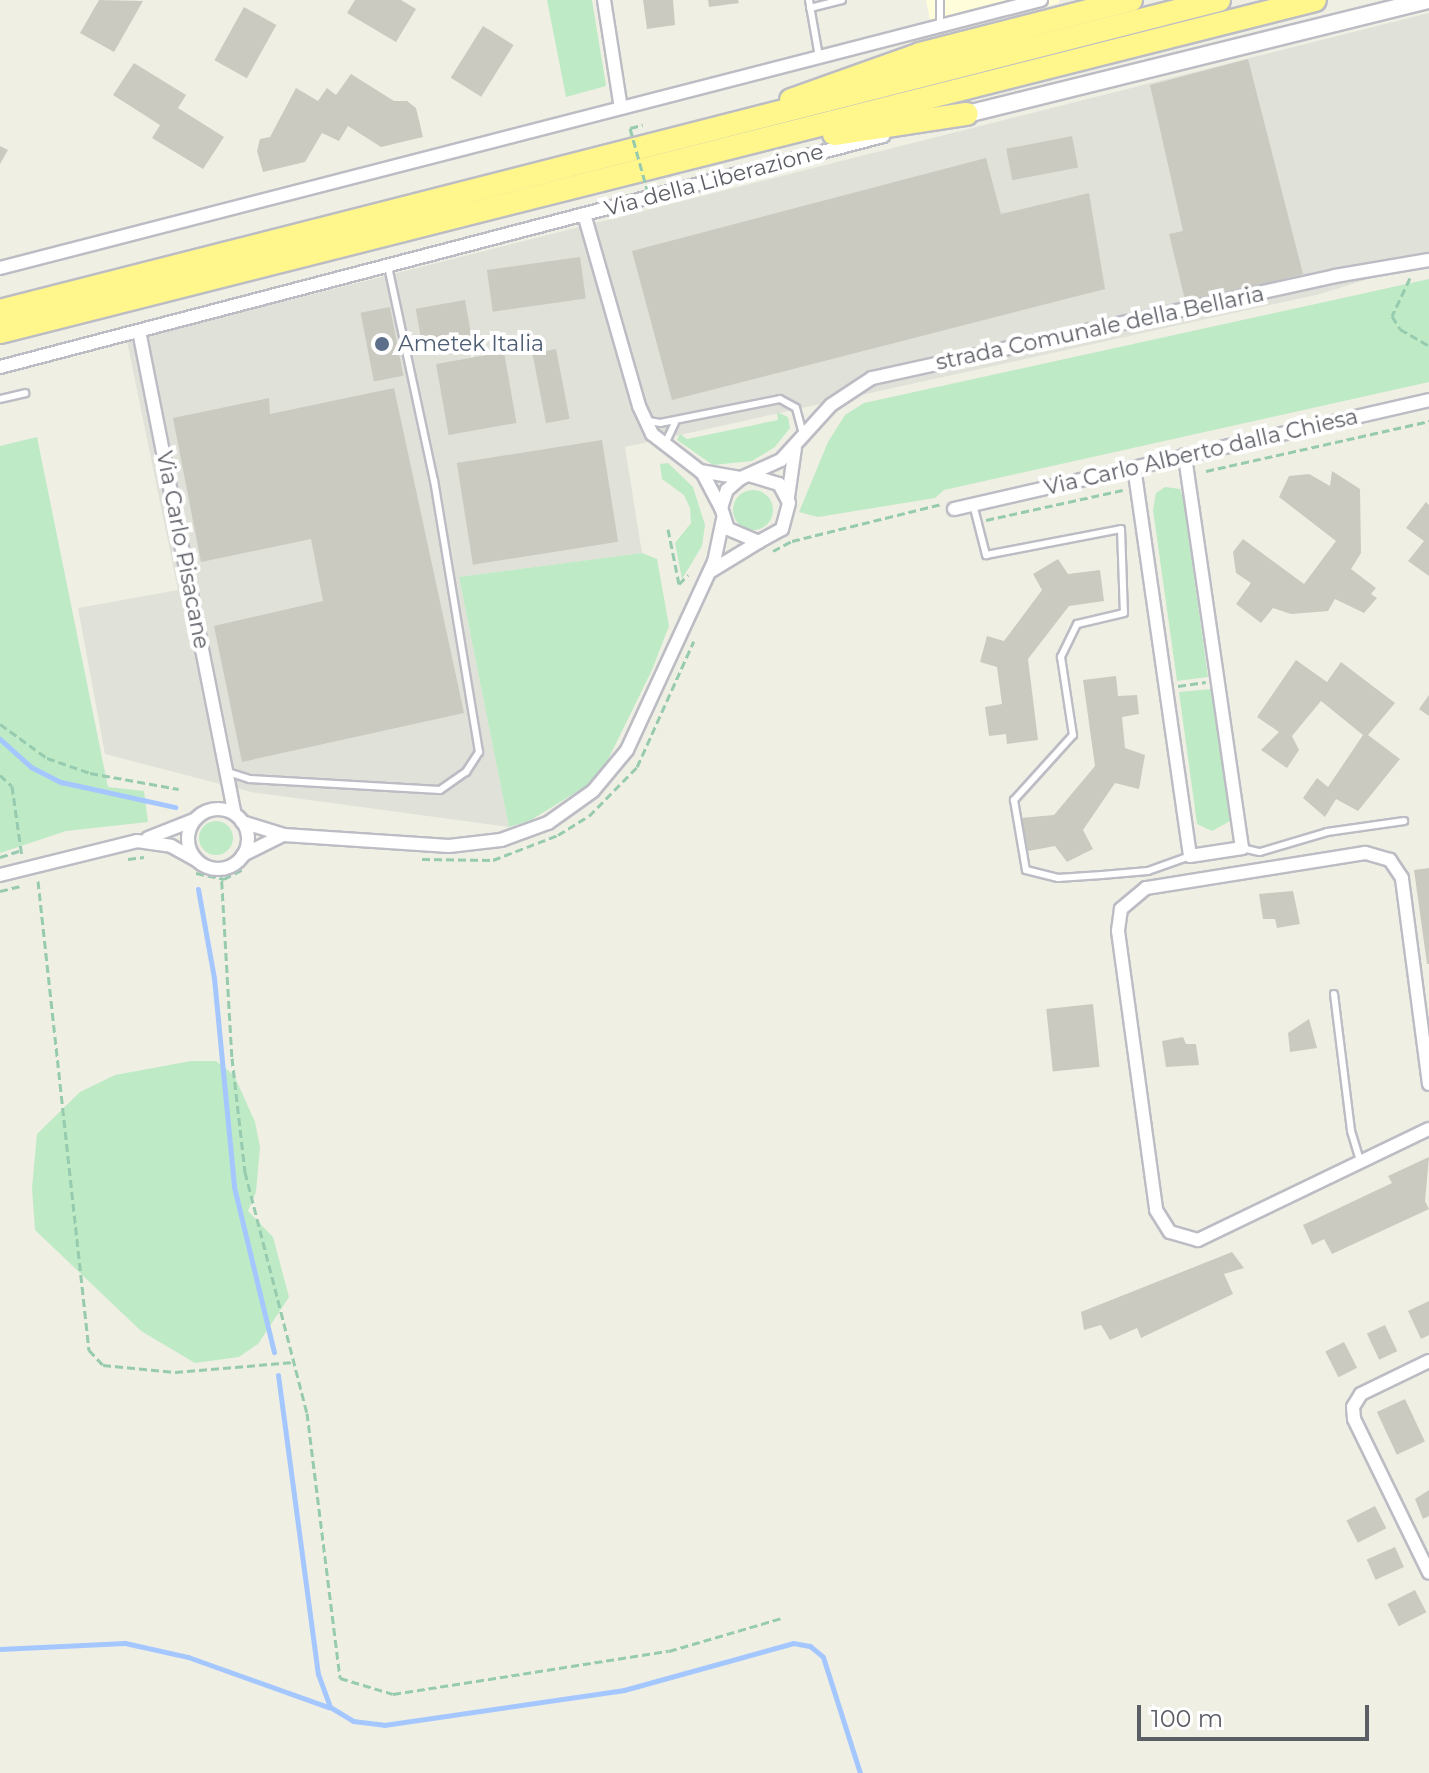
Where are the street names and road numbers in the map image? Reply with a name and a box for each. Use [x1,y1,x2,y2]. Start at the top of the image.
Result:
street label: Via della Liberazione [602,138,826,222]
street label: strada Comunale della Bellaria [933,280,1267,376]
street label: Via Carlo Alberto dalla Chiesa [1042,403,1360,501]
street label: Via Carlo Pisacane [151,449,215,651]

